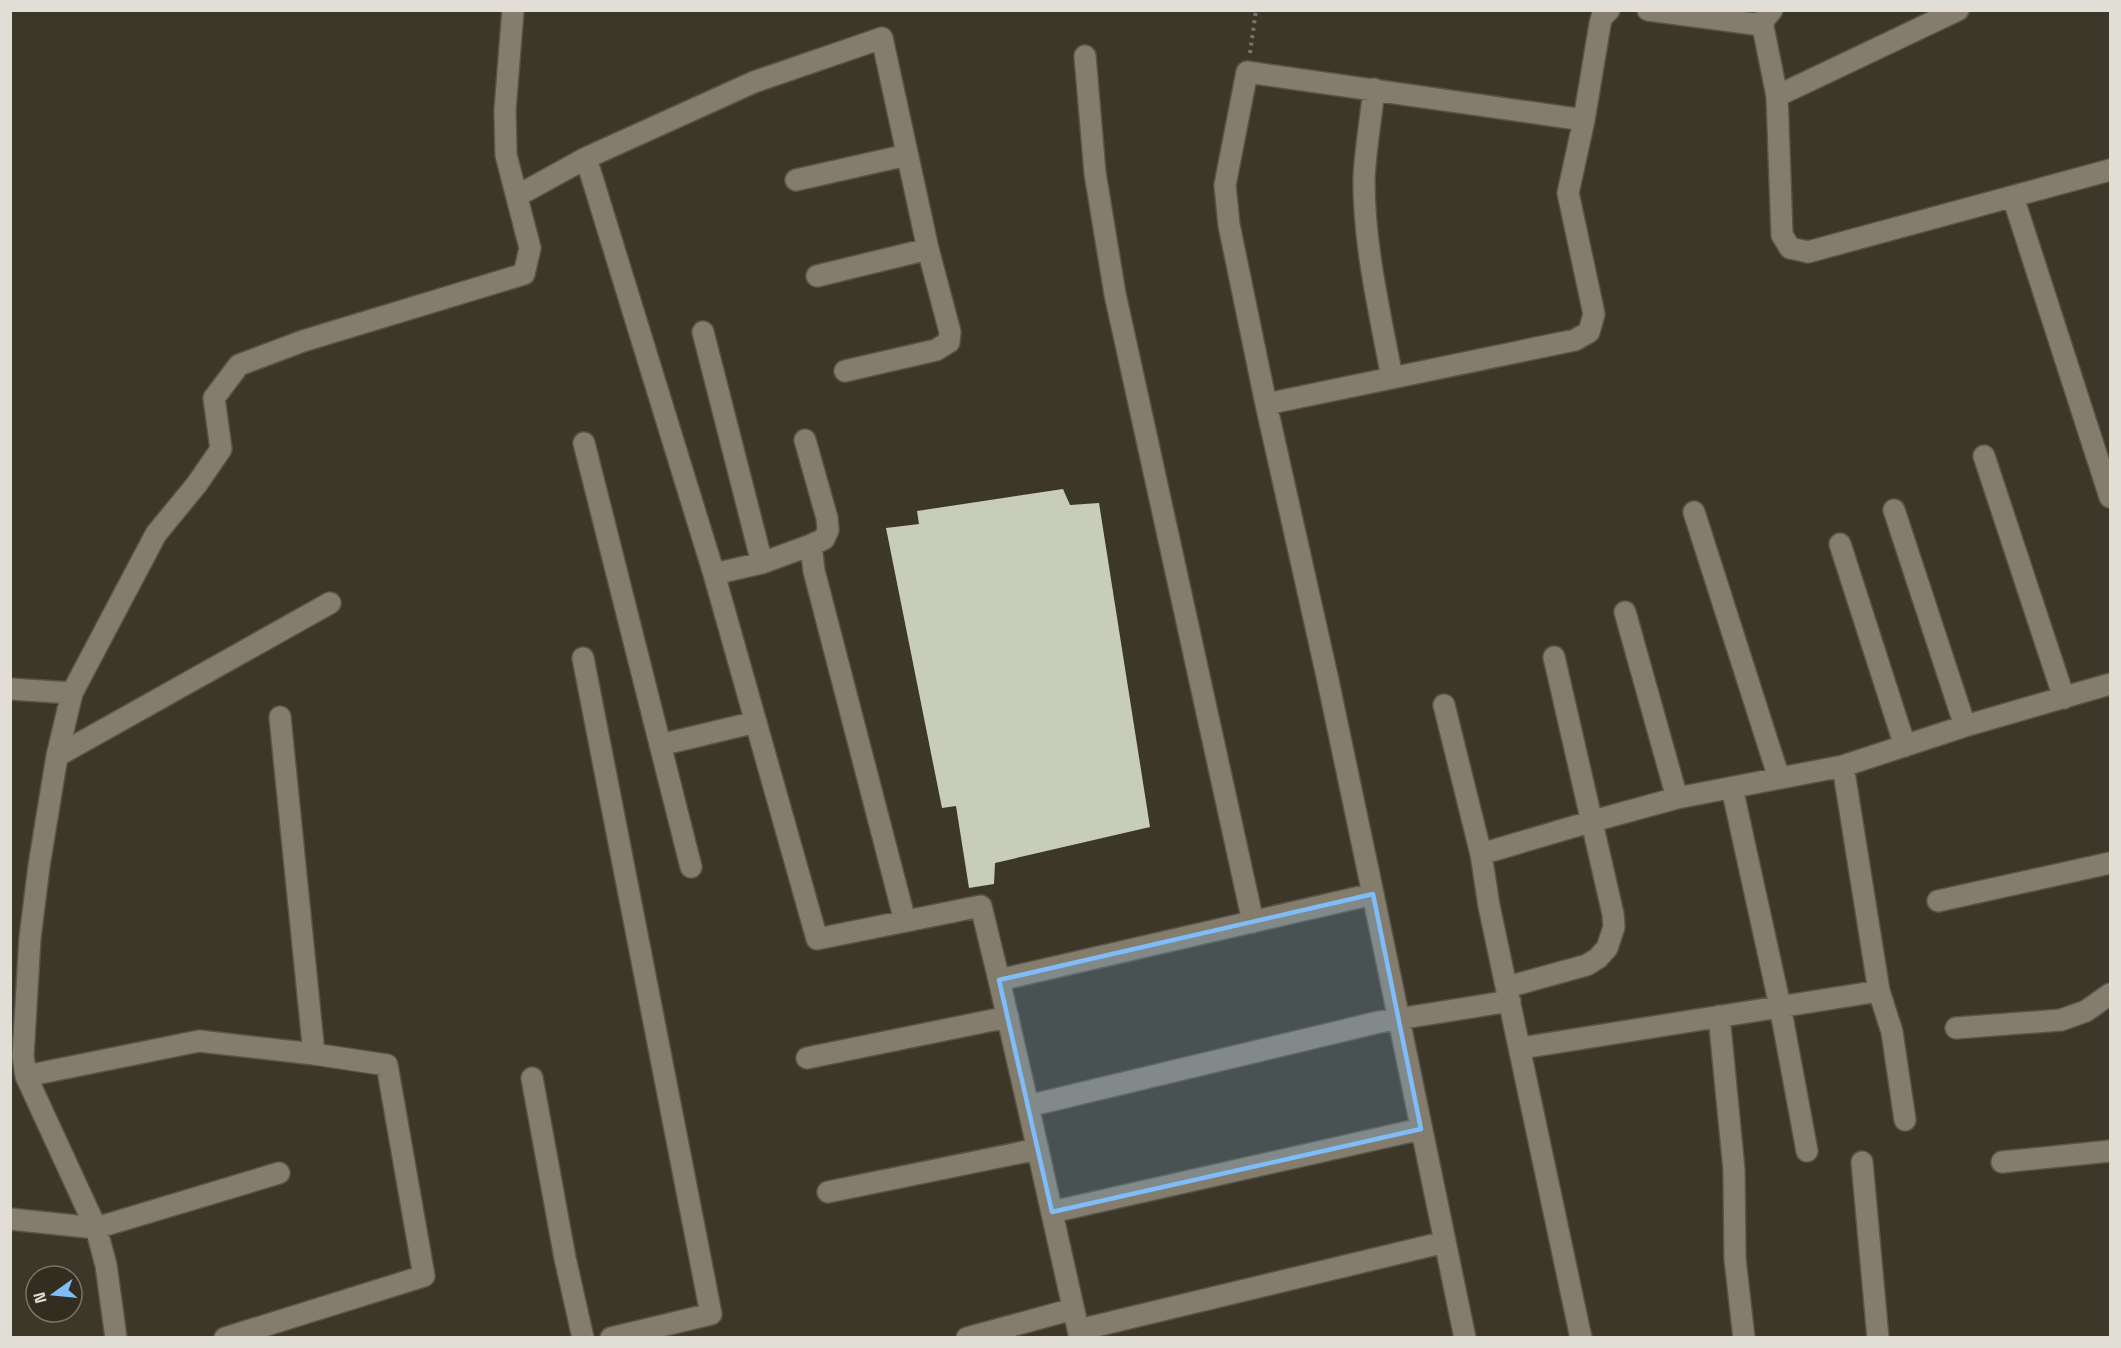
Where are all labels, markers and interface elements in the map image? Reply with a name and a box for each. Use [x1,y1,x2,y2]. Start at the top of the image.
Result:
north arrow [24,1264,84,1324]
text: N [28,1290,52,1306]

